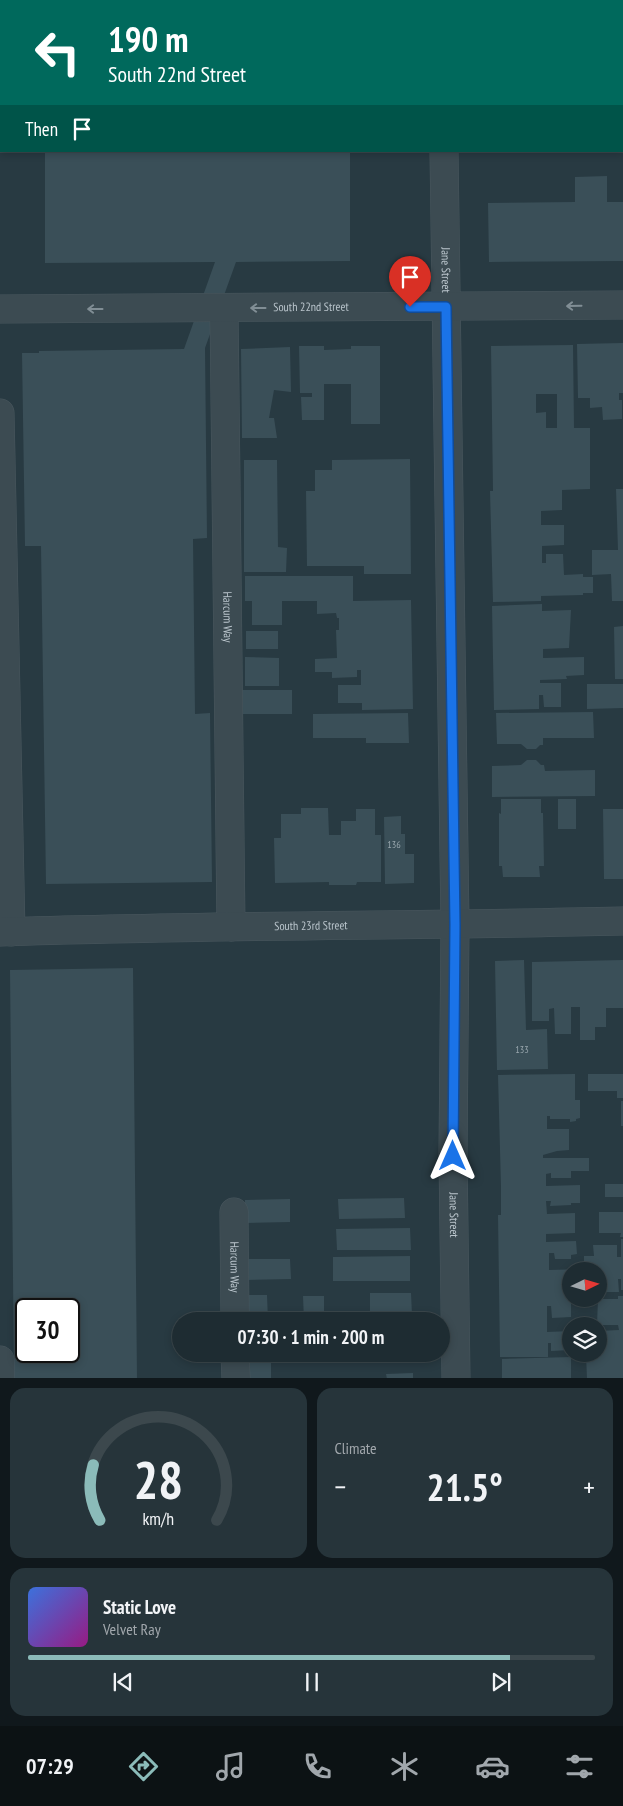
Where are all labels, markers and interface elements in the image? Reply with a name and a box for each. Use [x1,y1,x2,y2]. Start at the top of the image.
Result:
text: 190 m [108,16,189,62]
icon: left [25,20,90,85]
text: South 22nd Street [108,60,246,88]
icon: arrive [68,115,96,143]
text: Then [25,117,58,141]
street label: Jane Street [438,246,454,293]
pin [389,256,431,307]
icon: arrive [396,263,424,291]
street label: South 22nd Street [273,299,349,314]
one-way arrow [567,301,583,311]
one-way arrow [250,303,266,313]
one-way arrow [87,304,104,314]
street label: Harcum Way [220,591,236,643]
house number: 136 [387,838,401,851]
street label: South 23rd Street [274,917,348,933]
house number: 133 [515,1043,529,1056]
position arrow [426,1129,478,1181]
street label: Jane Street [446,1191,462,1238]
street label: Harcum Way [227,1241,243,1293]
north arrow [562,1262,608,1308]
map controls [562,1262,607,1362]
speed limit sign: 30 [15,1298,80,1363]
button: layers [562,1317,607,1362]
text: 07:30 · 1 min · 200 m [238,1325,384,1349]
text: Climate [335,1438,377,1458]
text: 28 [133,1446,183,1513]
text: 21.5° [427,1462,503,1511]
text: − [335,1468,346,1505]
text: + [583,1468,595,1505]
text: km/h [142,1507,174,1530]
text: Static Love [103,1595,176,1619]
text: Velvet Ray [103,1619,161,1639]
icon: previous [109,1668,137,1696]
icon: pause [298,1668,326,1696]
icon: next [487,1668,515,1696]
icon: directions [126,1749,161,1784]
icon: music [213,1749,248,1784]
icon: phone [300,1749,335,1784]
icon: climate [387,1749,422,1784]
icon: car [475,1749,510,1784]
icon: filters [562,1749,597,1784]
text: 07:29 [26,1752,74,1780]

